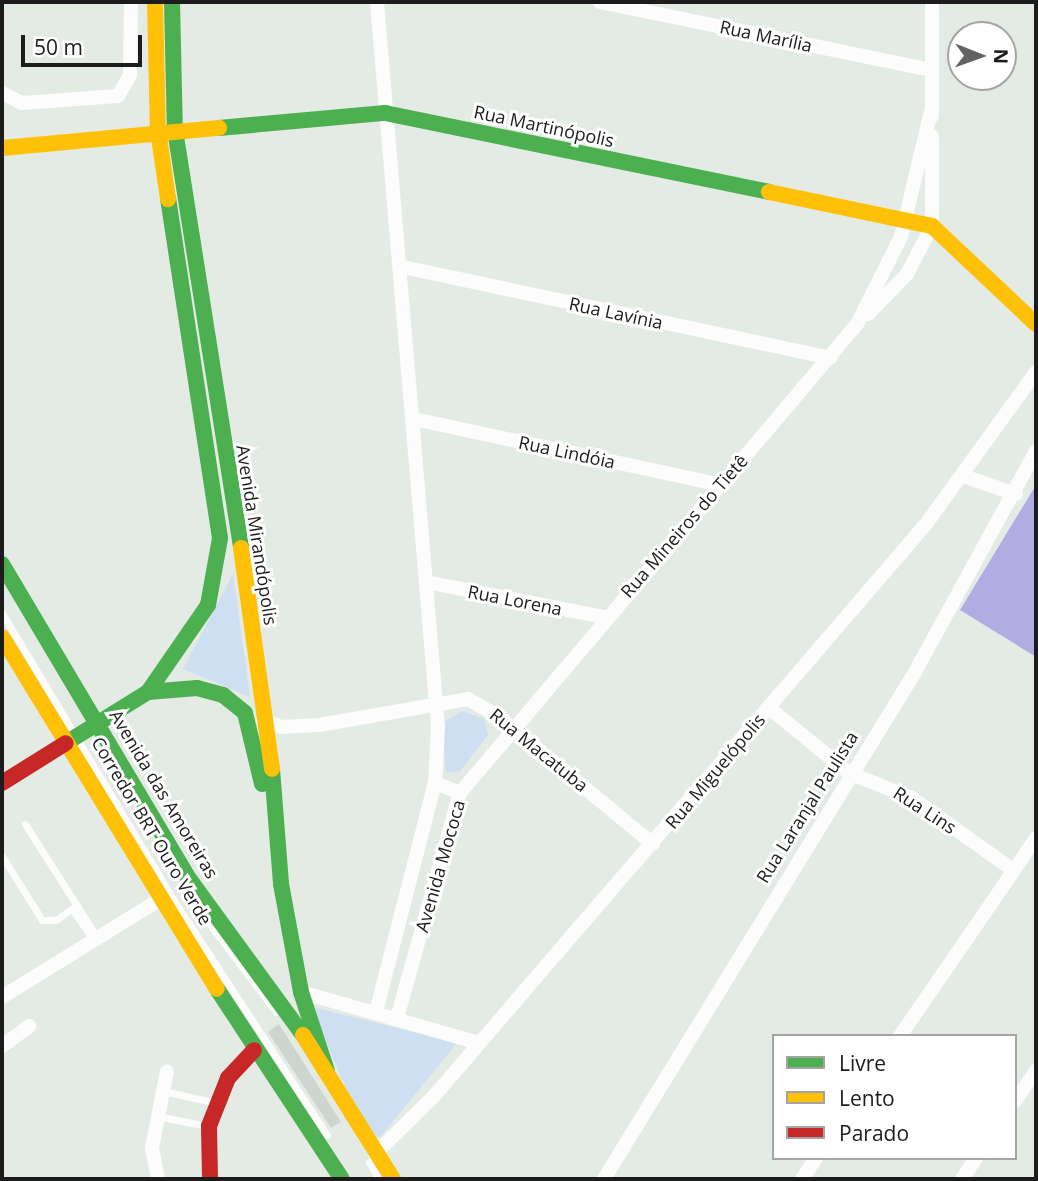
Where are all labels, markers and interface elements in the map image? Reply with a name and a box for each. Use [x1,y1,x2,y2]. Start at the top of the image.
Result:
street label: Rua Marília [718,16,814,56]
scale bar [24,21,145,65]
north arrow [947,21,1017,91]
text: 50 m [34,33,83,61]
text: N [988,48,1014,64]
street label: Rua Martinópolis [472,101,616,151]
street label: Rua Lavínia [567,293,665,333]
street label: Rua Lindóia [517,431,617,473]
street label: Avenida Mirandópolis [232,443,282,627]
street label: Rua Mineiros do Tietê [616,450,752,602]
street label: Rua Lorena [466,580,564,620]
street label: Rua Macatuba [486,704,592,796]
street label: Avenida das Amoreiras [105,706,223,882]
street label: Rua Miguelópolis [661,709,769,833]
street label: Rua Laranjal Paulista [752,727,862,887]
street label: Corredor BRT Ouro Verde [87,733,217,929]
street label: Rua Lins [890,782,960,838]
street label: Avenida Mococa [411,797,469,935]
legend [772,1034,1017,1160]
text: Livre [839,1049,886,1077]
text: Lento [839,1084,895,1112]
text: Parado [839,1119,909,1147]

